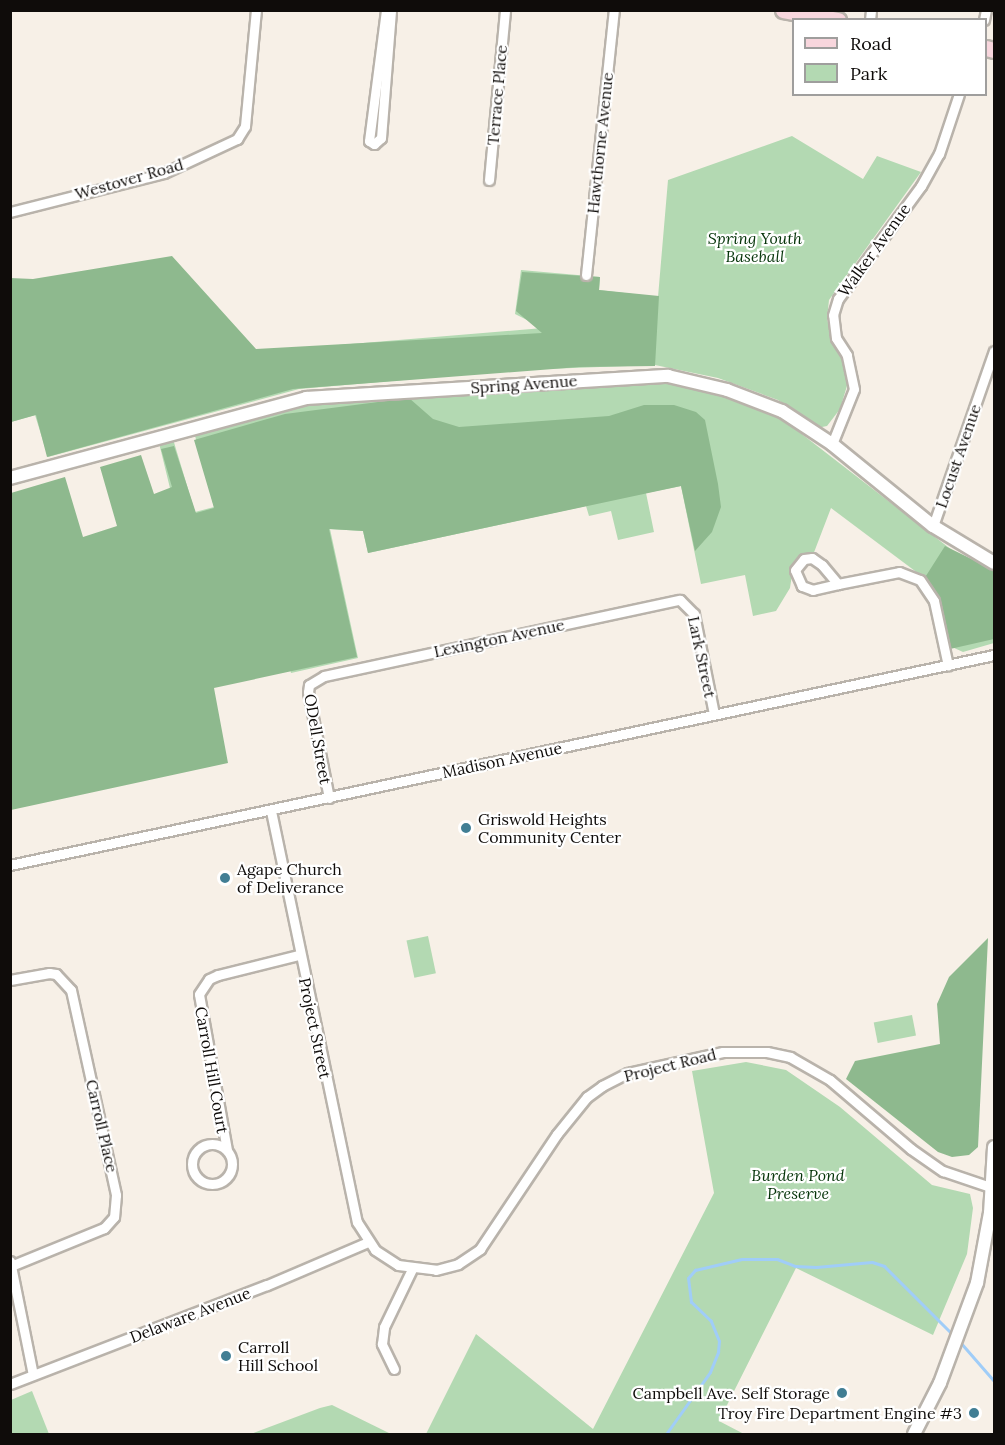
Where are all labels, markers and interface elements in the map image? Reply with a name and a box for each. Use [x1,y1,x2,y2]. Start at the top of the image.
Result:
legend [792,18,987,96]
text: Road [850,32,892,55]
street label: Terrace Place [483,44,511,146]
text: Park [850,62,887,85]
street label: Hawthorne Avenue [583,71,617,215]
street label: Westover Road [73,154,185,204]
street label: Walker Avenue [834,200,914,300]
park label: Spring Youth Baseball [708,228,802,266]
street label: Spring Avenue [470,371,578,397]
street label: Locust Avenue [931,401,985,511]
street label: Lark Street [684,614,720,700]
street label: Lexington Avenue [432,615,566,661]
street label: ODell Street [301,692,335,786]
street label: Madison Avenue [440,738,564,782]
place label: Griswold Heights Community Center [478,809,621,847]
marker: Griswold Heights Community Center [459,821,473,835]
place label: Agape Church of Deliverance [237,859,344,897]
marker: Agape Church of Deliverance [218,871,232,885]
street label: Project Street [295,976,335,1080]
street label: Carroll Hill Court [191,1005,233,1135]
street label: Project Road [622,1044,718,1086]
street label: Carroll Place [82,1078,122,1174]
park label: Burden Pond Preserve [751,1165,845,1203]
street label: Delaware Avenue [127,1283,253,1347]
place label: Carroll Hill School [238,1337,318,1375]
marker: Carroll Hill School [219,1349,233,1363]
place label: Campbell Ave. Self Storage [633,1383,830,1403]
marker: Campbell Ave. Self Storage [835,1386,849,1400]
place label: Troy Fire Department Engine #3 [718,1403,962,1423]
marker: Troy Fire Department Engine #3 [967,1406,981,1420]

